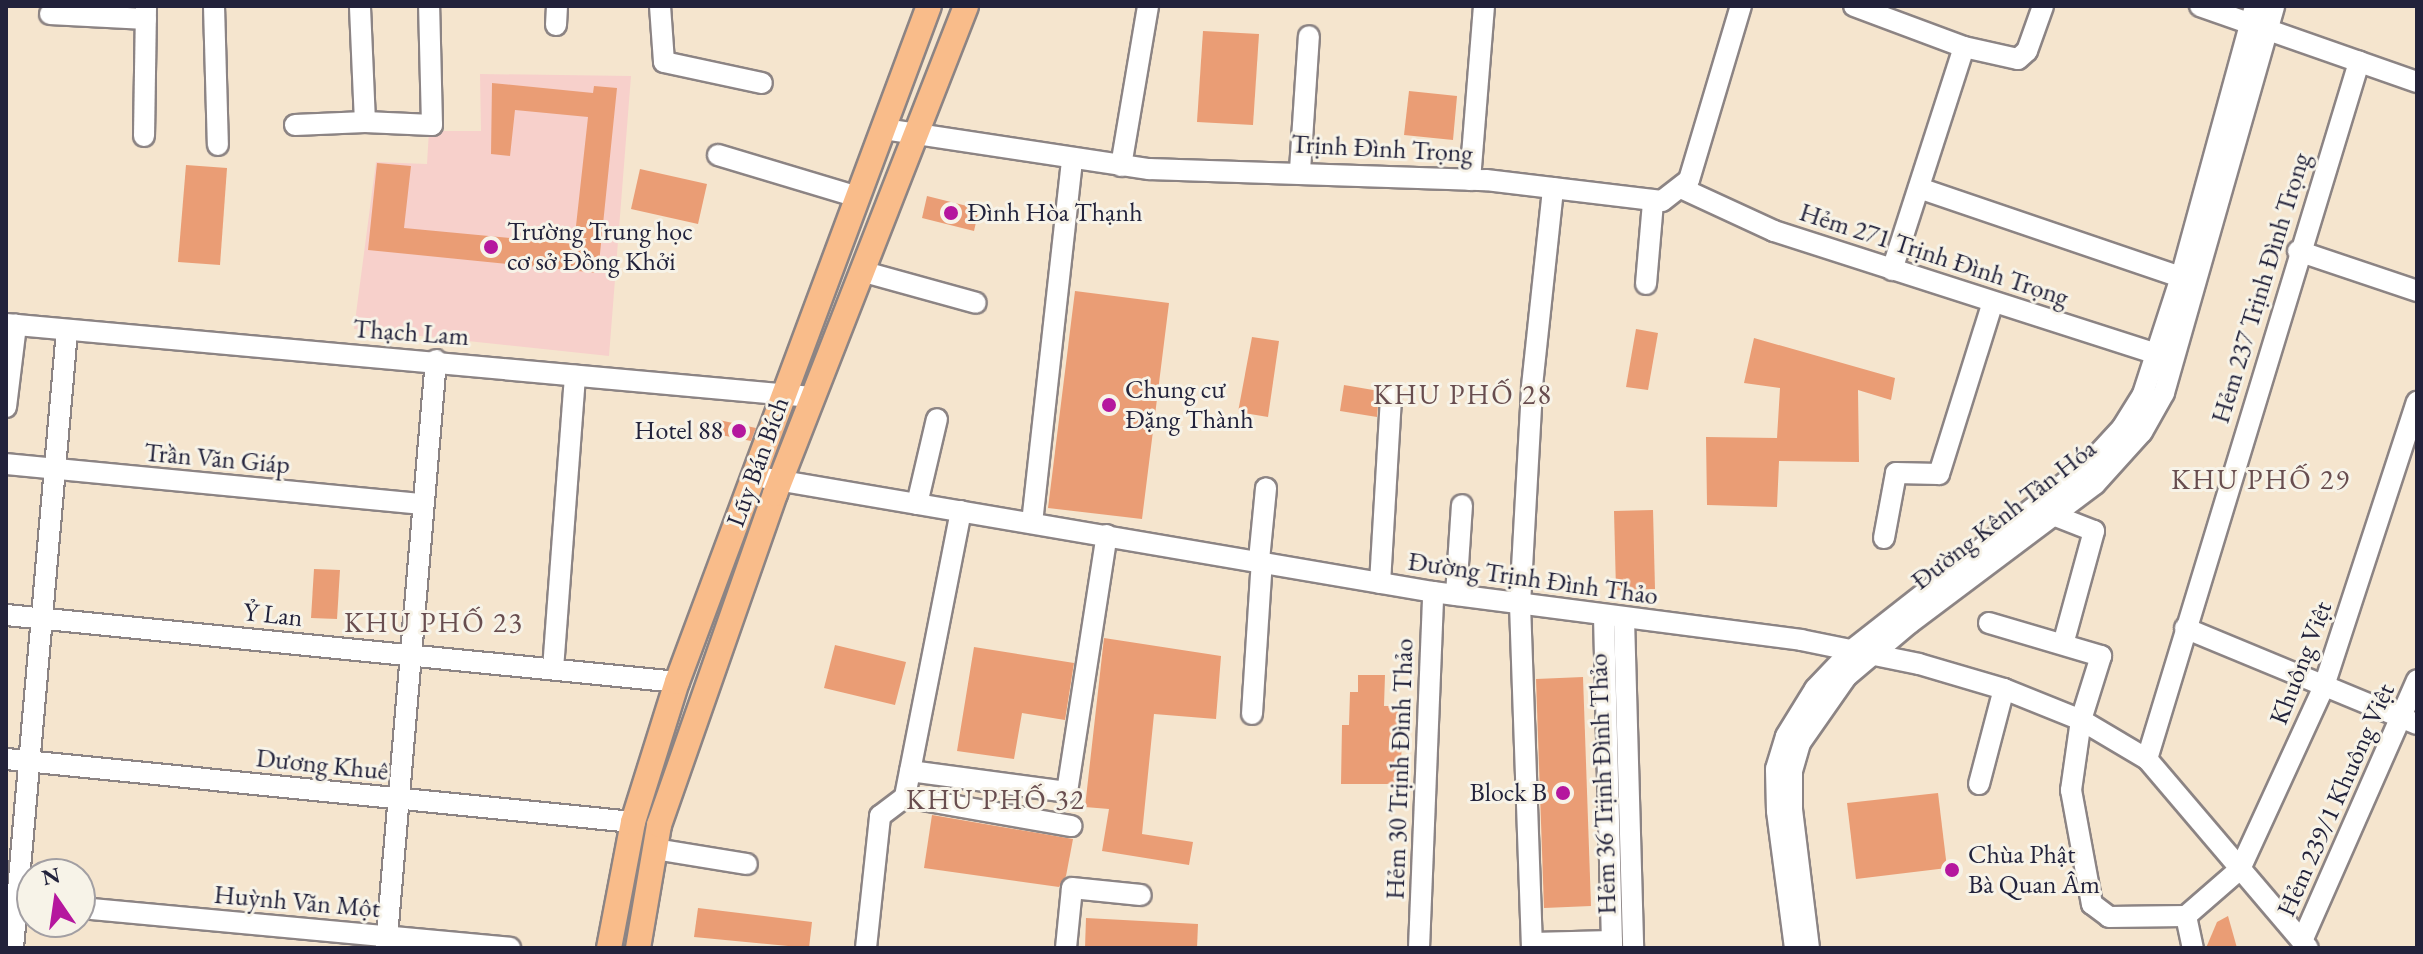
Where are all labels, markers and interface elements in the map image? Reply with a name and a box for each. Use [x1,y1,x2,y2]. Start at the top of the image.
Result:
street label: Trịnh Đình Trọng [1290,129,1474,169]
street label: Hẻm 237 Trịnh Đình Trọng [2205,149,2317,427]
place label: Đình Hòa Thạnh [967,197,1143,229]
street label: Hẻm 271 Trịnh Đình Trọng [1795,197,2073,313]
marker: Đình Hòa Thạnh [942,204,960,222]
place label: Trường Trung học cơ sở Đồng Khởi [507,216,693,278]
marker: Trường Trung học cơ sở Đồng Khởi [482,238,500,256]
street label: Thạch Lam [352,313,470,353]
place label: Chung cư Đặng Thành [1125,374,1254,436]
district label: KHU PHỐ 28 [1373,377,1553,411]
street label: Lũy Bán Bích [720,393,796,531]
marker: Chung cư Đặng Thành [1100,396,1118,414]
place label: Hotel 88 [634,415,723,447]
marker: Hotel 88 [730,422,748,440]
street label: Đường Kênh Tân Hóa [1906,433,2102,597]
street label: Trần Văn Giáp [143,437,291,481]
district label: KHU PHỐ 29 [2171,462,2351,496]
street label: Đường Trịnh Đình Thảo [1406,546,1660,612]
street label: Ỷ Lan [242,596,304,634]
street label: Khuông Việt [2263,597,2339,729]
district label: KHU PHỐ 23 [344,605,524,639]
street label: Hẻm 30 Trịnh Đình Thảo [1380,638,1420,900]
street label: Hẻm 36 Trịnh Đình Thảo [1583,653,1623,915]
street label: Hẻm 239/1 Khuông Việt [2271,679,2401,921]
street label: Dương Khuê [254,743,390,787]
place label: Block B [1469,777,1547,809]
district label: KHU PHỐ 32 [906,782,1086,816]
marker: Block B [1554,784,1572,802]
place label: Chùa Phật Bà Quan Âm [1968,839,2100,900]
north arrow [16,858,96,938]
text: N [39,860,63,892]
marker: Chùa Phật Bà Quan Âm [1943,861,1961,879]
street label: Huỳnh Văn Một [213,879,381,925]

